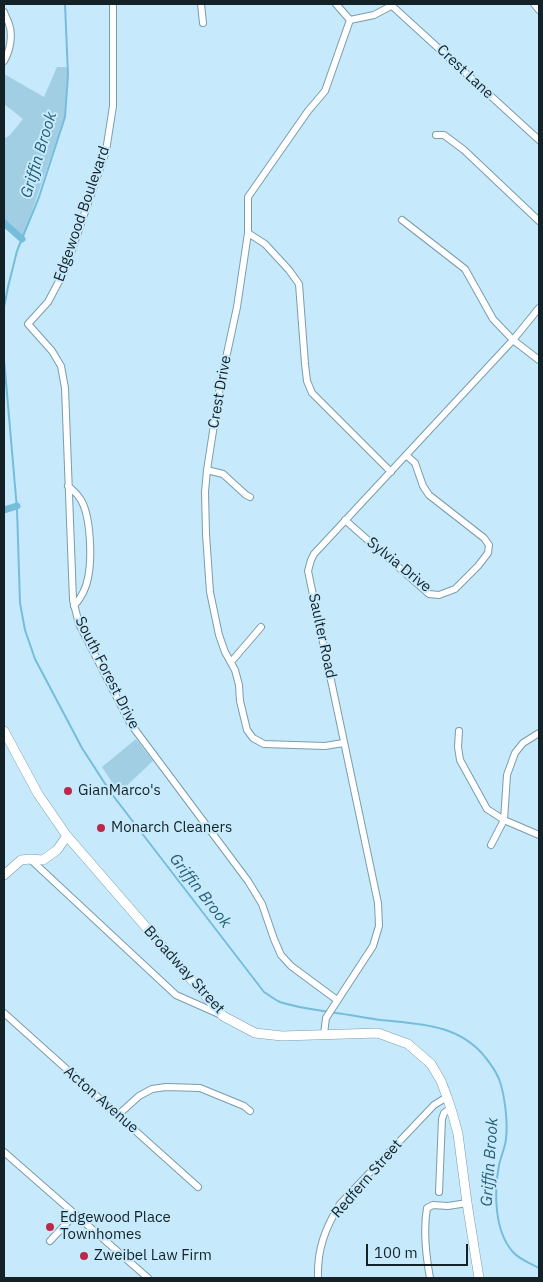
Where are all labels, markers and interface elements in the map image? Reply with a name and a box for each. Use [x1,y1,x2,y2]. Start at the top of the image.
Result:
street label: Crest Lane [433,41,497,103]
water label: Griffin Brook [17,110,61,200]
street label: Edgewood Boulevard [50,144,114,284]
street label: Crest Drive [205,354,235,430]
street label: Sylvia Drive [363,534,435,596]
street label: Saulter Road [304,592,340,680]
street label: South Forest Drive [71,614,143,732]
place label: GianMarco's [78,782,161,800]
marker: GianMarco's [62,785,74,797]
place label: Monarch Cleaners [111,819,232,837]
marker: Monarch Cleaners [95,822,107,834]
water label: Griffin Brook [165,850,235,932]
street label: Broadway Street [140,922,228,1018]
street label: Acton Avenue [60,1063,142,1137]
water label: Griffin Brook [477,1117,503,1207]
street label: Redfern Street [328,1136,406,1222]
place label: Edgewood Place Townhomes [60,1209,171,1244]
marker: Edgewood Place Townhomes [44,1221,56,1233]
scale bar [368,1234,470,1266]
text: 100 m [374,1243,418,1262]
place label: Zweibel Law Firm [94,1247,212,1265]
marker: Zweibel Law Firm [78,1250,90,1262]

